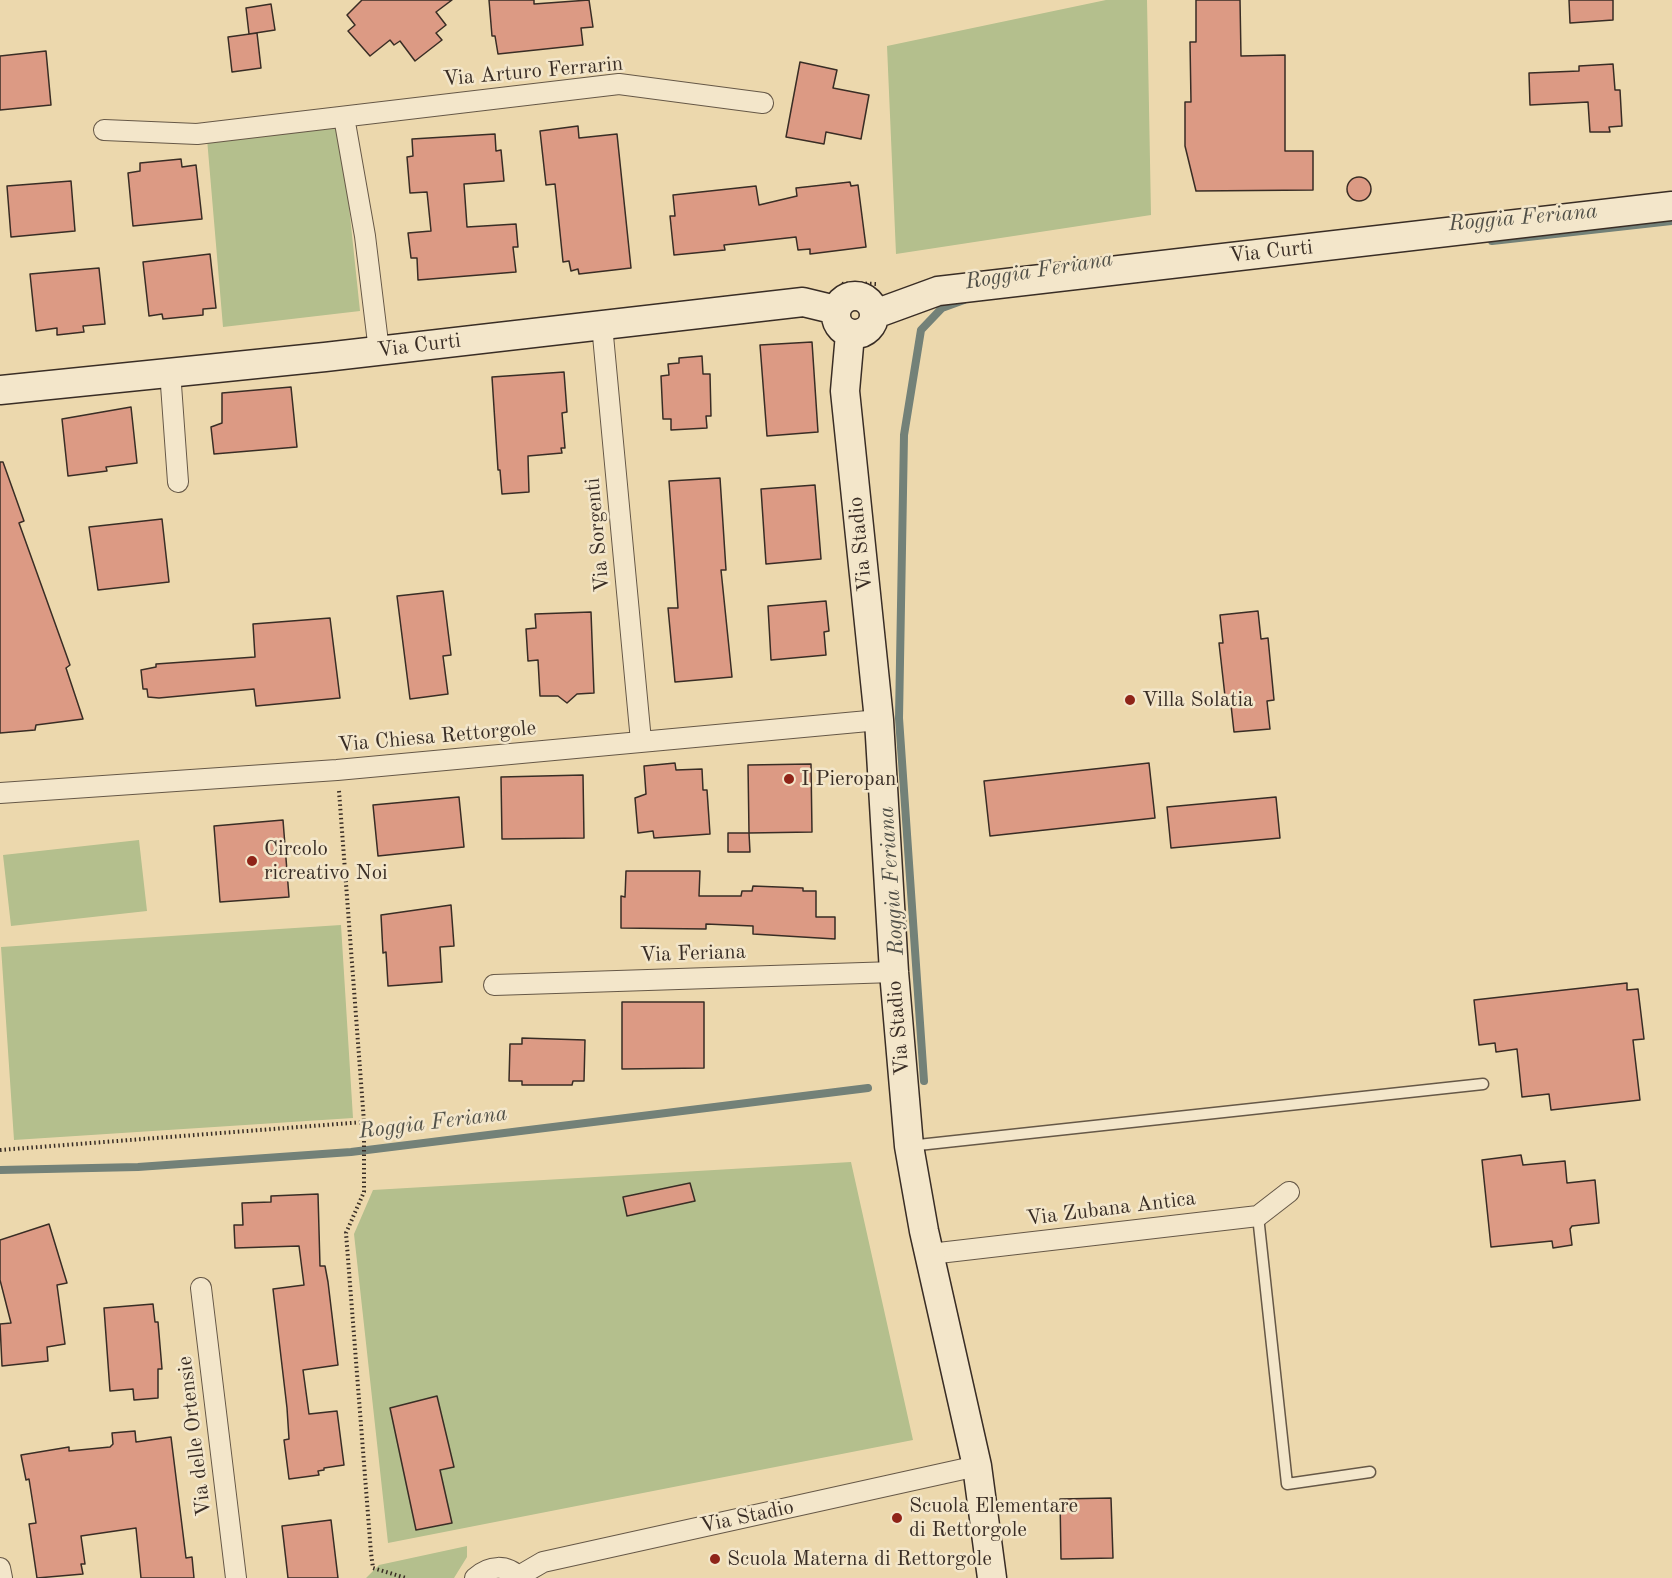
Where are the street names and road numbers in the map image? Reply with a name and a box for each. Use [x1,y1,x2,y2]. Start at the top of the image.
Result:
street label: Via Arturo Ferrarin [442,52,624,92]
street label: Via Curti [1228,235,1314,269]
street label: Via Curti [376,328,462,364]
street label: Via Sorgenti [580,477,616,593]
street label: Via Stadio [844,495,878,593]
street label: Via Chiesa Rettorgole [337,716,537,758]
street label: Via Feriana [640,940,746,968]
street label: Via Stadio [882,980,916,1076]
street label: Via Zubana Antica [1025,1186,1197,1232]
street label: Via delle Ortensie [173,1355,217,1517]
street label: Via Stadio [698,1495,796,1539]

